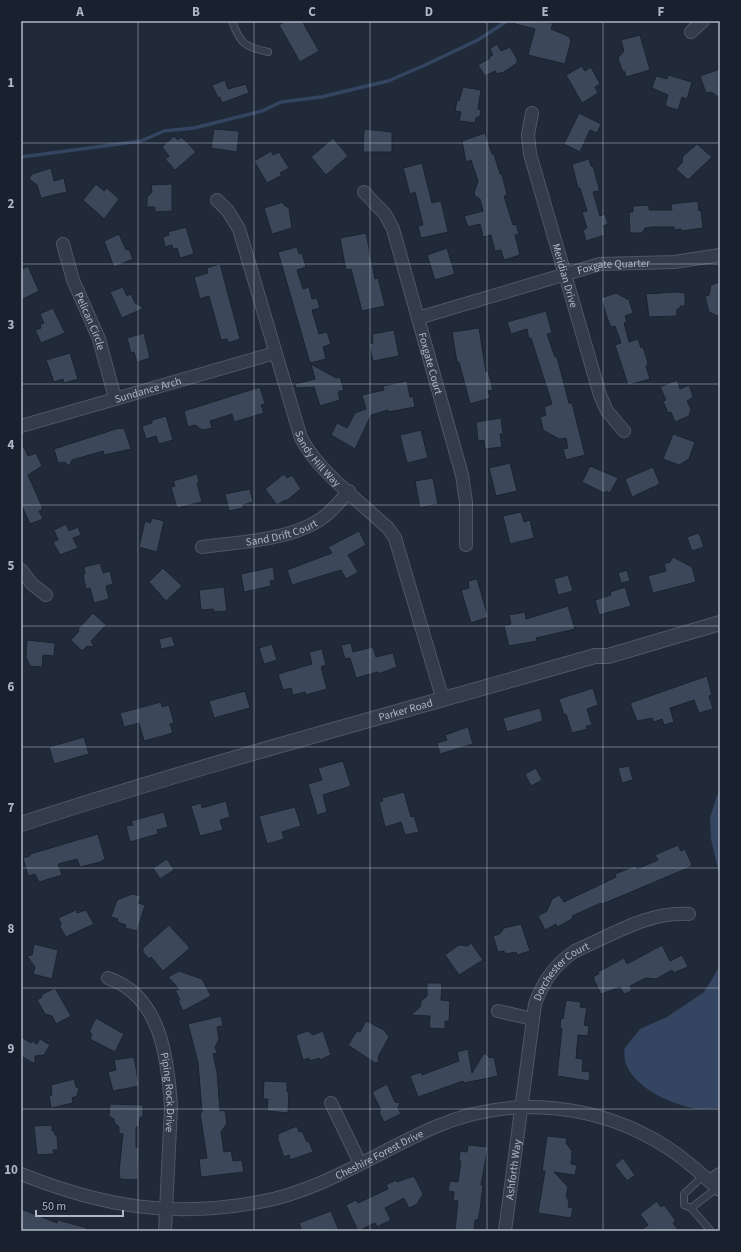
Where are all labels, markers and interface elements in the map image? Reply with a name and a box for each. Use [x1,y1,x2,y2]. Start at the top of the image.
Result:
text: A [75,3,84,21]
text: B [192,3,200,21]
text: C [308,3,316,21]
text: D [425,3,433,21]
text: E [541,3,549,21]
text: F [658,3,665,21]
text: 1 [8,74,15,92]
text: 2 [8,195,15,213]
street label: Meridian Drive [548,242,581,310]
street label: Foxgate Quarter [575,256,650,278]
street label: Pelican Circle [71,290,109,352]
text: 3 [8,316,15,334]
street label: Foxgate Court [414,331,446,397]
street label: Sundance Arch [113,373,183,407]
street label: Sandy Hill Way [291,429,344,490]
text: 4 [8,436,15,454]
street label: Sand Drift Court [245,516,321,550]
text: 5 [8,557,15,575]
text: 6 [8,678,15,696]
street label: Parker Road [377,695,434,725]
text: 7 [8,799,15,817]
text: 8 [8,920,15,938]
street label: Dorchester Court [530,939,592,1003]
text: 9 [8,1040,15,1058]
street label: Piping Rock Drive [156,1051,178,1133]
street label: Cheshire Forest Drive [333,1126,426,1183]
street label: Ashforth Way [502,1138,525,1201]
text: 10 [4,1161,18,1179]
scale bar [36,1192,123,1218]
text: 50 m [42,1198,66,1215]

